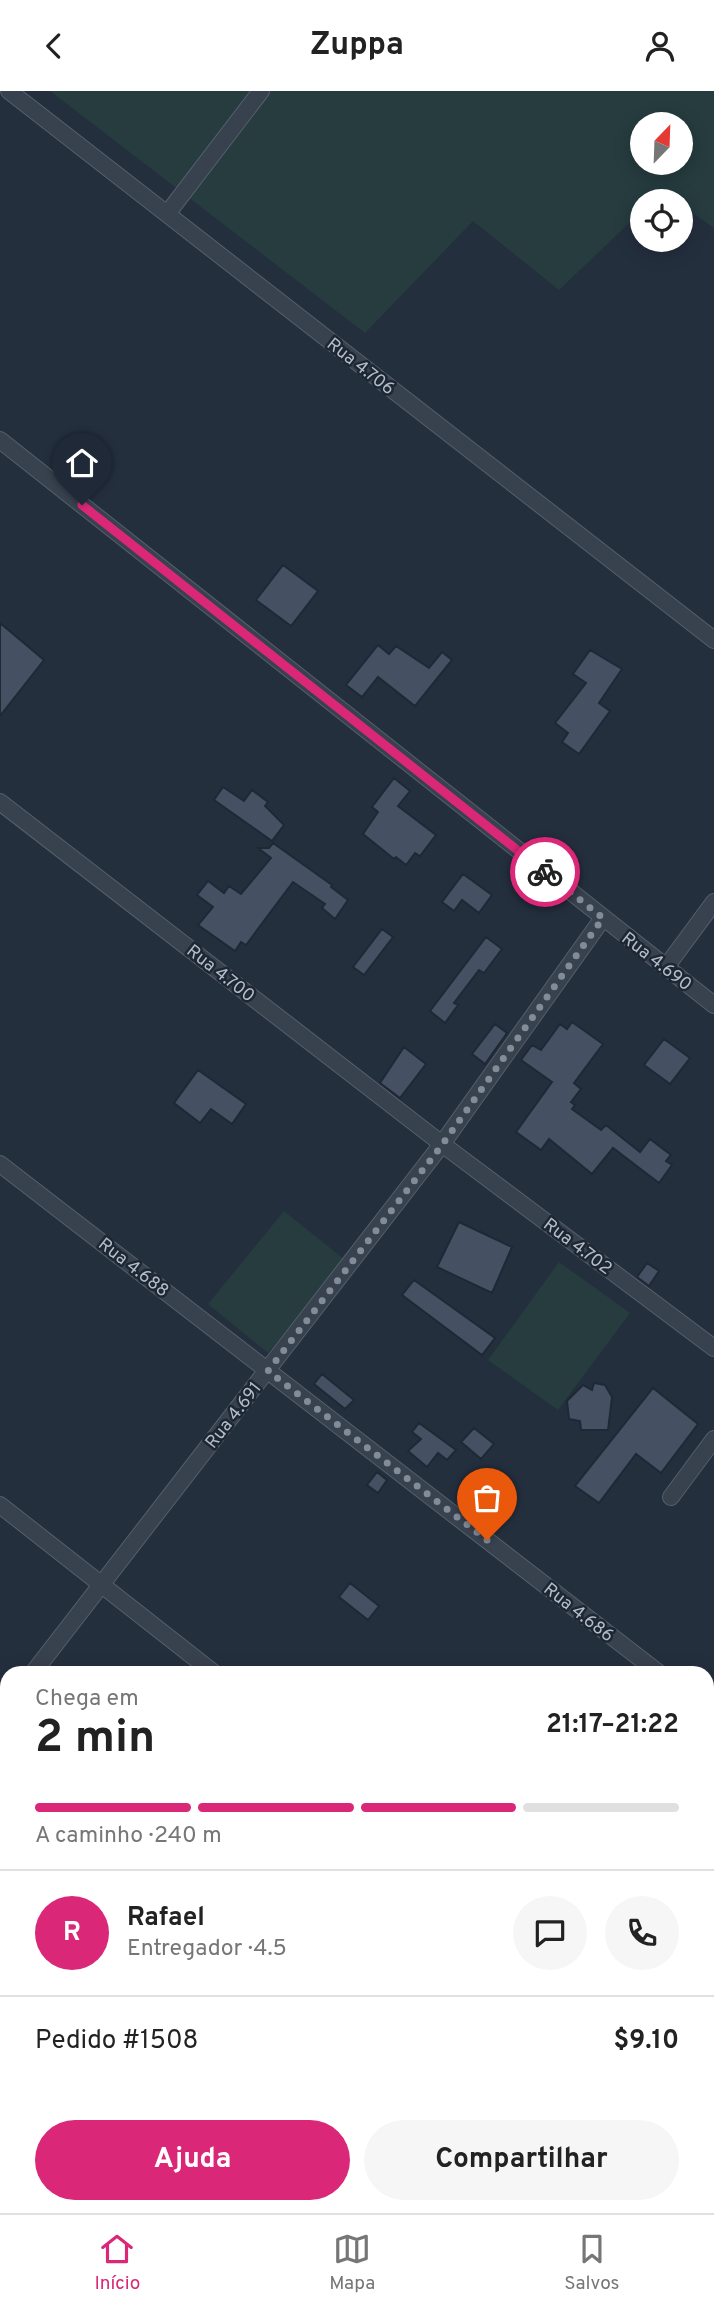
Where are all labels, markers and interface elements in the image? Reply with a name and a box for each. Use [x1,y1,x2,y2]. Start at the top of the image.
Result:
text: Zuppa [310,26,404,66]
icon: back [35,27,73,65]
icon: person [641,27,679,65]
north arrow [630,112,693,175]
map controls [630,112,693,252]
button: locate [630,189,693,252]
street label: Rua 4.706 [321,333,399,401]
pin [52,433,112,505]
icon: home [63,444,101,482]
courier [510,837,580,907]
icon: bike [526,853,564,891]
street label: Rua 4.690 [616,928,696,997]
street label: Rua 4.700 [181,940,259,1008]
street label: Rua 4.702 [538,1214,616,1281]
street label: Rua 4.688 [93,1233,173,1303]
street label: Rua 4.691 [201,1378,267,1454]
pin [457,1468,517,1540]
icon: bag [468,1479,506,1517]
street label: Rua 4.686 [538,1578,618,1648]
text: Chega em [35,1685,139,1714]
text: 21:17–21:22 [546,1709,679,1742]
text: 2 min [35,1710,155,1769]
text: A caminho · 240 m [35,1822,222,1851]
button: chat [513,1896,587,1970]
button: phone [605,1896,679,1970]
text: Rafael [127,1902,205,1935]
text: R [63,1917,81,1950]
text: Entregador · 4.5 [127,1935,287,1964]
text: Pedido #1508 [35,2025,199,2058]
text: $9.10 [614,2025,679,2058]
button: Ajuda [35,2120,350,2200]
button: Compartilhar [364,2120,679,2200]
tab: Início [94,2230,140,2296]
tab: Mapa [329,2230,375,2296]
tab: Salvos [564,2230,620,2296]

